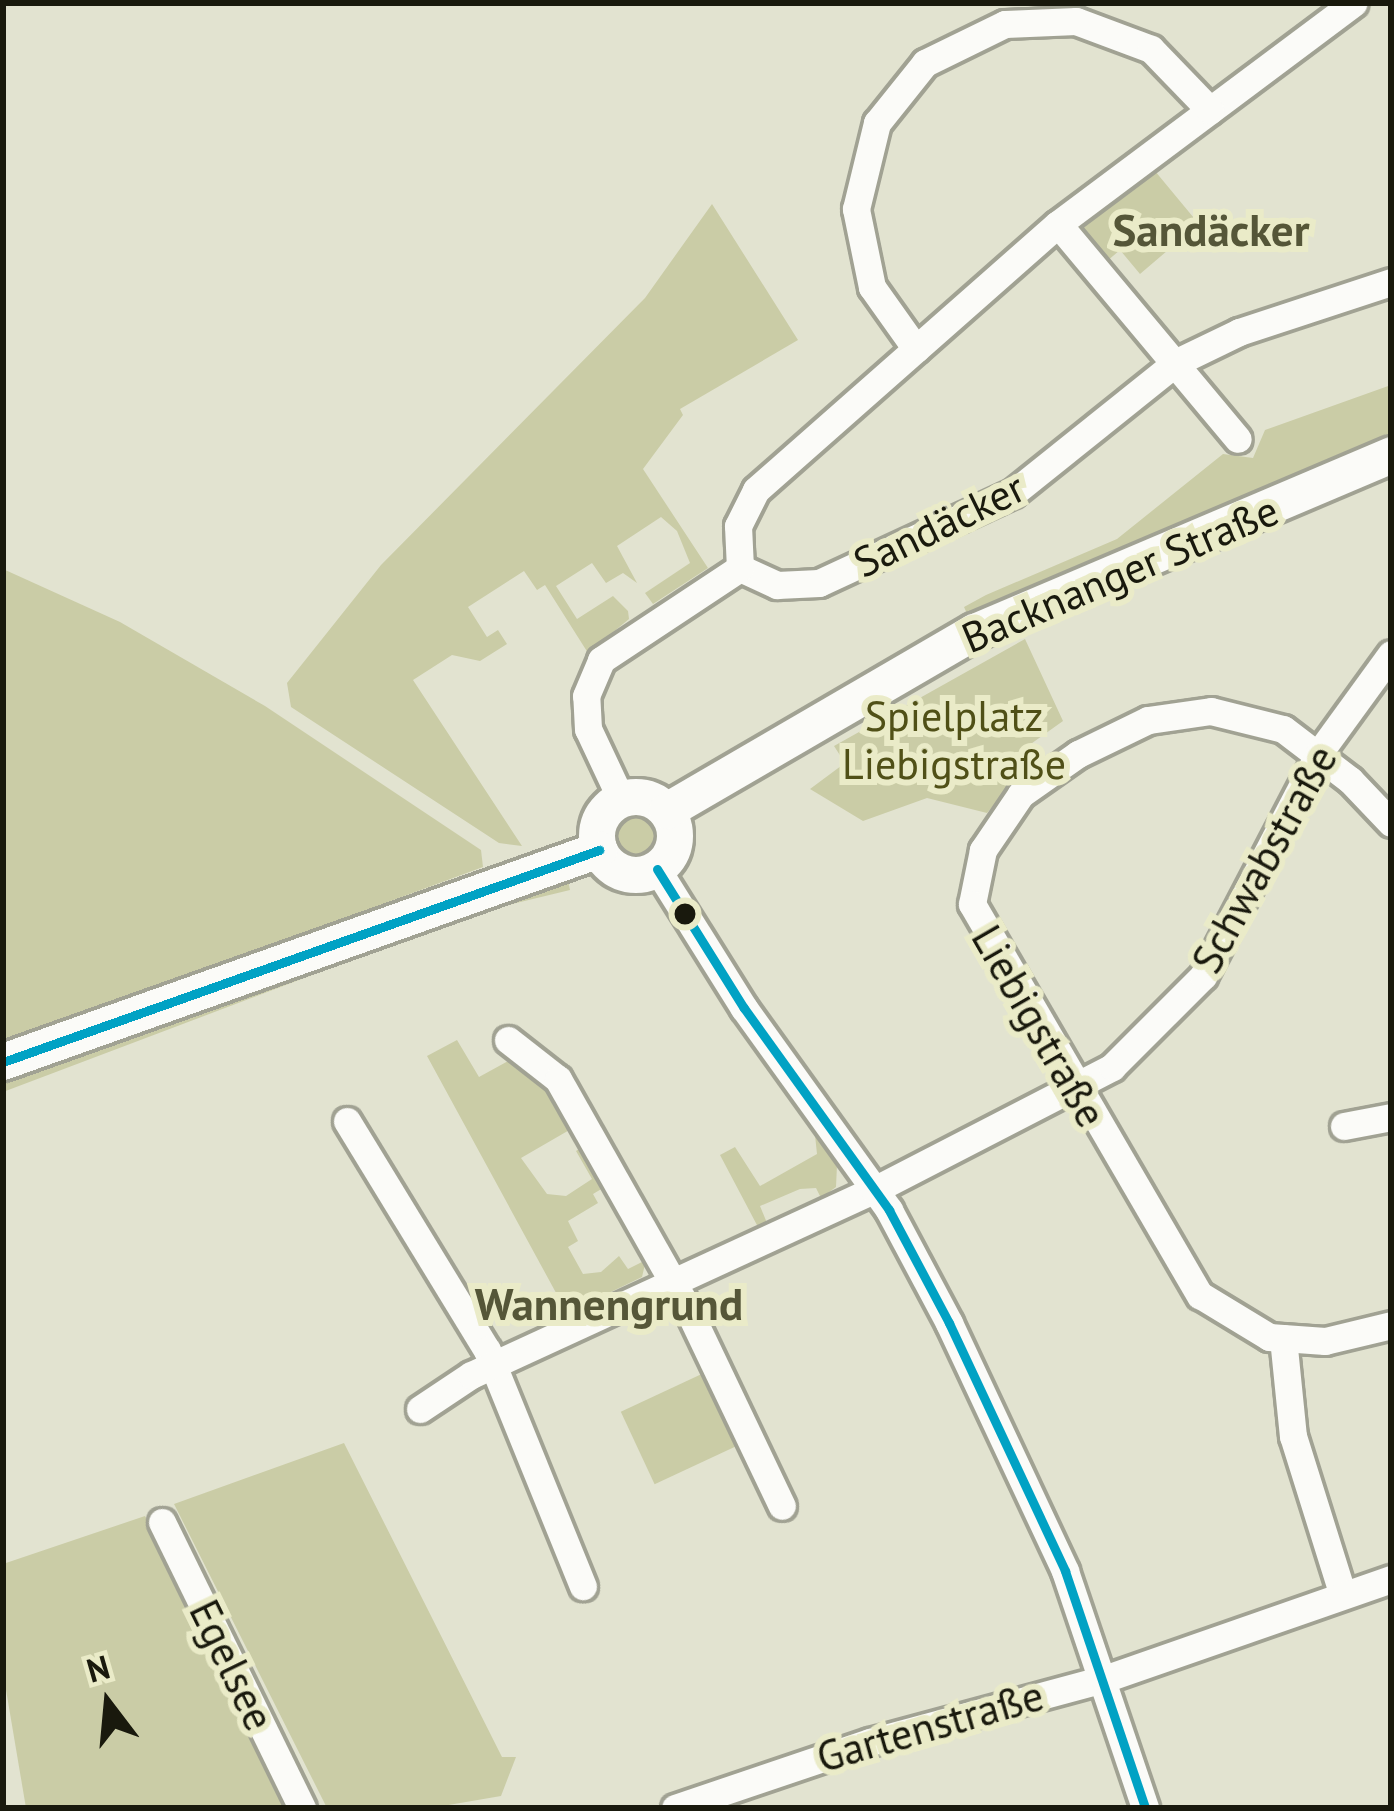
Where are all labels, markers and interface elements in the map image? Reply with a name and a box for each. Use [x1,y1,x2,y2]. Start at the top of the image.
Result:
district label: Sandäcker [1113,203,1309,257]
street label: Sandäcker [845,462,1033,588]
street label: Backnanger Straße [954,485,1286,663]
park label: Spielplatz Liebigstraße [842,691,1066,789]
street label: Schwabstraße [1181,737,1347,981]
unlabelled marker [674,903,696,925]
street label: Liebigstraße [961,916,1117,1136]
district label: Wannengrund [475,1277,743,1331]
street label: Egelsee [179,1592,285,1738]
north arrow [48,1643,168,1763]
text: N [82,1644,114,1692]
street label: Gartenstraße [811,1670,1049,1782]

